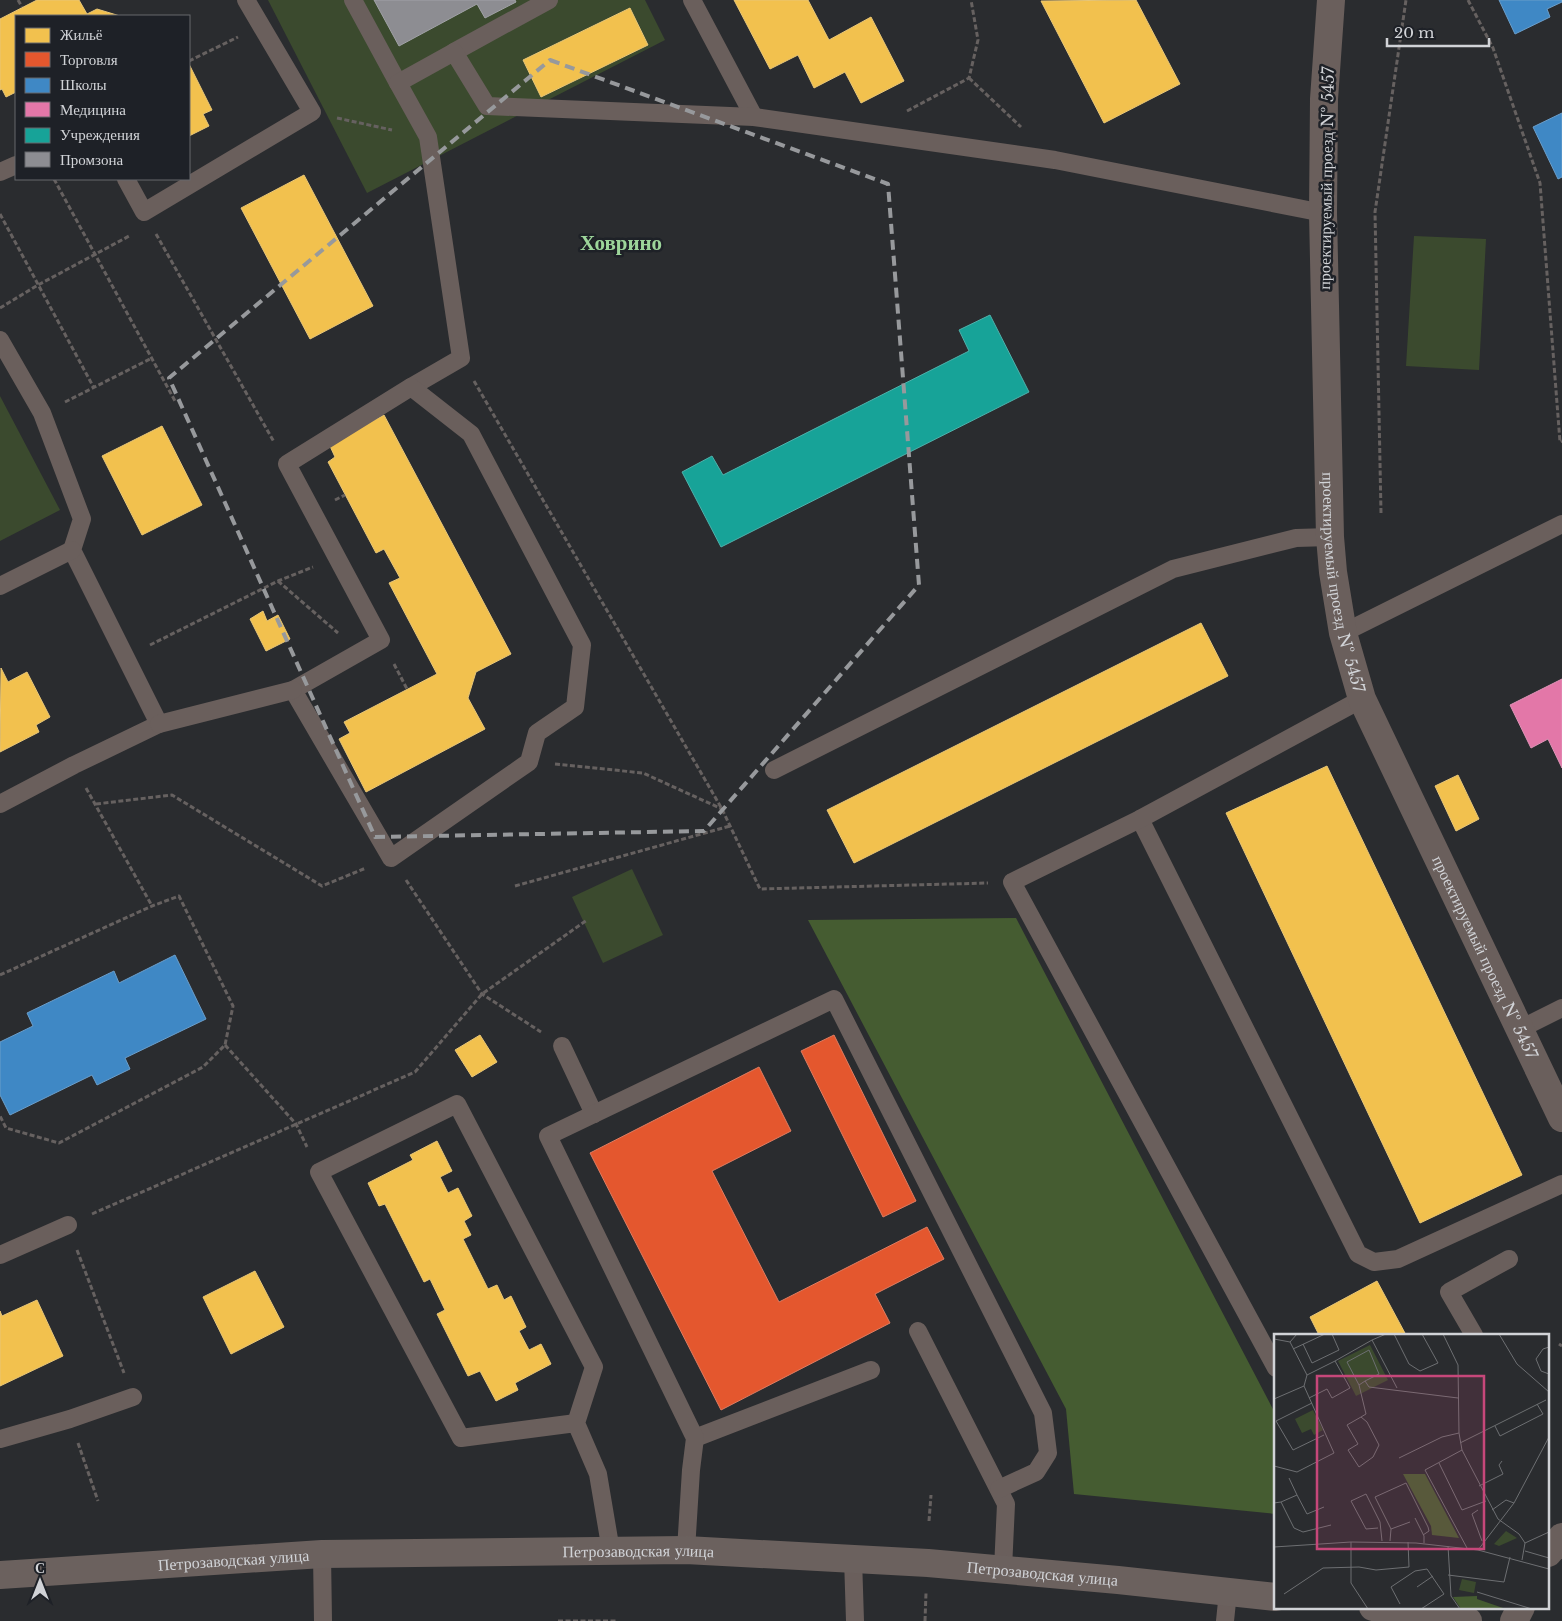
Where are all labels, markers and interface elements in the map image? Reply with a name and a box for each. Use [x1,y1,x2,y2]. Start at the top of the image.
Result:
legend [15,15,190,180]
scale bar [1387,15,1490,47]
text: 20 m [1394,23,1434,42]
text: Жильё [60,25,103,44]
text: Торговля [60,50,118,69]
street label: проектируемый проезд № 5457 [1314,65,1338,290]
text: Школы [60,75,107,94]
text: Медицина [60,100,126,119]
text: Учреждения [60,125,140,144]
text: Промзона [60,150,123,169]
district label: Ховрино [580,230,662,256]
street label: проектируемый проезд № 5457 [1319,472,1370,696]
street label: проектируемый проезд № 5457 [1428,852,1543,1063]
inset map [1274,1334,1550,1608]
street label: Петрозаводская улица [562,1540,715,1561]
street label: Петрозаводская улица [157,1545,310,1575]
north arrow [15,1556,65,1606]
street label: Петрозаводская улица [966,1557,1119,1590]
text: С [35,1559,45,1577]

